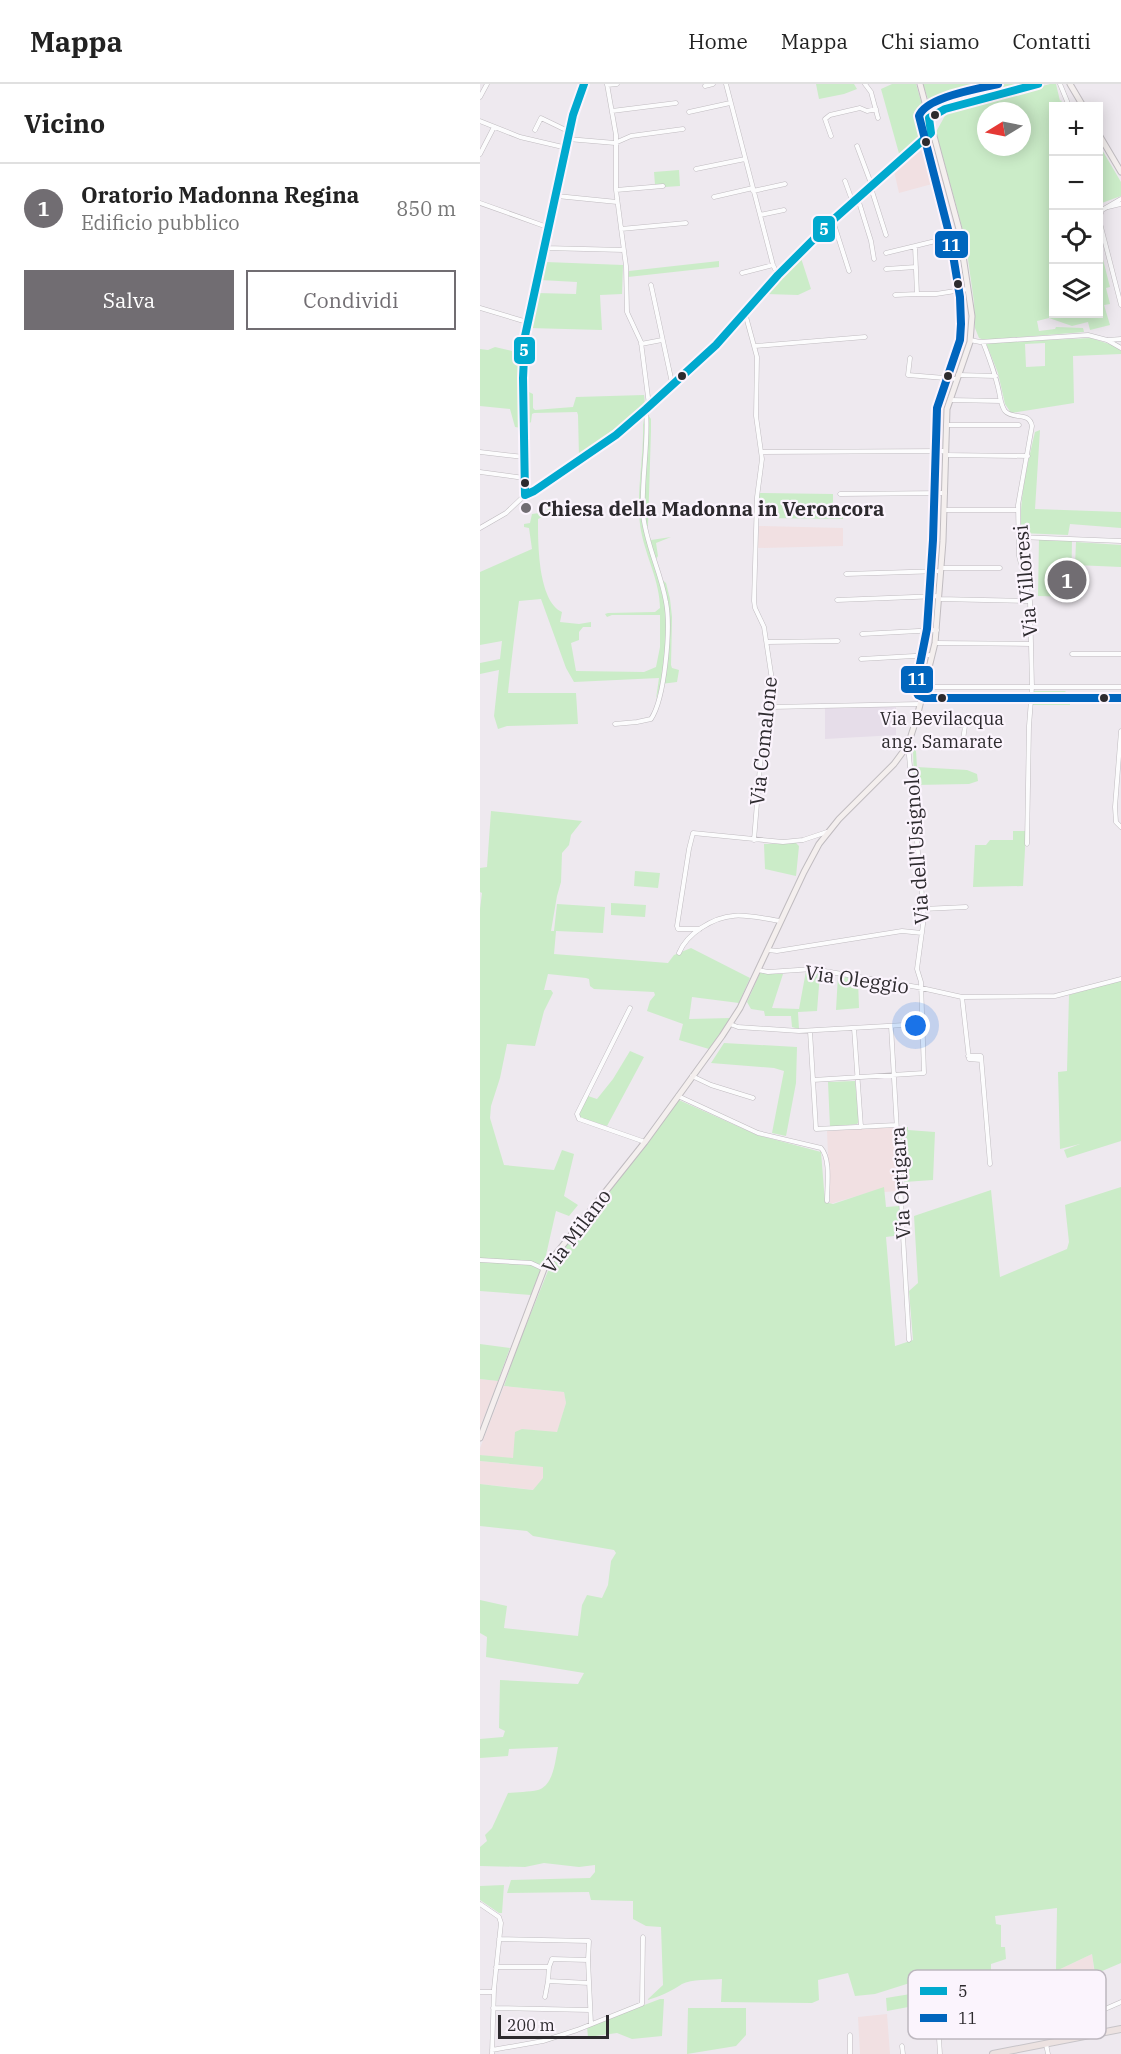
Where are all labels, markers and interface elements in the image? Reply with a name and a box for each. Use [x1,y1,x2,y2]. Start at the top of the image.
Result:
text: Mappa [30,23,123,60]
text: Home [688,27,748,55]
text: Mappa [781,27,848,55]
text: Chi siamo [881,27,979,55]
text: Contatti [1012,27,1091,55]
north arrow [977,102,1031,156]
map controls [1049,102,1103,318]
button: + [1049,102,1103,156]
text: Vicino [24,106,105,140]
unlabelled marker [929,109,941,121]
unlabelled marker [920,136,932,148]
button: − [1049,156,1103,210]
text: Oratorio Madonna Regina [81,180,359,209]
text: 1 [38,195,50,222]
text: 850 m [396,195,456,222]
text: Edificio pubblico [81,209,240,236]
button: locate [1049,210,1103,264]
line badge: 5 [812,215,836,243]
text: 5 [819,219,829,239]
line badge: 11 [934,230,969,259]
text: 11 [941,235,961,255]
button: layers [1049,264,1103,318]
button: Salva [24,270,234,330]
button: Condividi [246,270,456,330]
unlabelled marker [952,278,964,290]
line badge: 5 [513,336,536,365]
text: 5 [519,340,529,360]
unlabelled marker [676,370,688,382]
unlabelled marker [942,370,954,382]
unlabelled marker [519,477,531,489]
place label: Chiesa della Madonna in Veroncora [538,495,884,522]
marker: Chiesa della Madonna in Veroncora [519,501,533,515]
street label: Via Villoresi [1007,524,1043,638]
pin: 1 [1048,558,1086,602]
line badge: 11 [900,665,934,694]
text: 11 [907,669,927,689]
street label: Via Comalone [743,675,783,807]
marker: Via Bevilacqua ang. Samarate [936,692,948,704]
unlabelled marker [1098,692,1110,704]
place label: Via Bevilacqua ang. Samarate [880,707,1004,753]
street label: Via dell'Usignolo [897,767,935,925]
street label: Via Oleggio [803,958,911,1000]
your location [901,1011,930,1040]
street label: Via Ortigara [884,1126,916,1240]
street label: Via Milano [535,1183,617,1279]
legend [908,1970,1106,2039]
text: 5 [958,1981,968,2001]
text: 11 [958,2008,977,2028]
scale bar [498,2012,609,2040]
text: 200 m [507,2015,555,2035]

